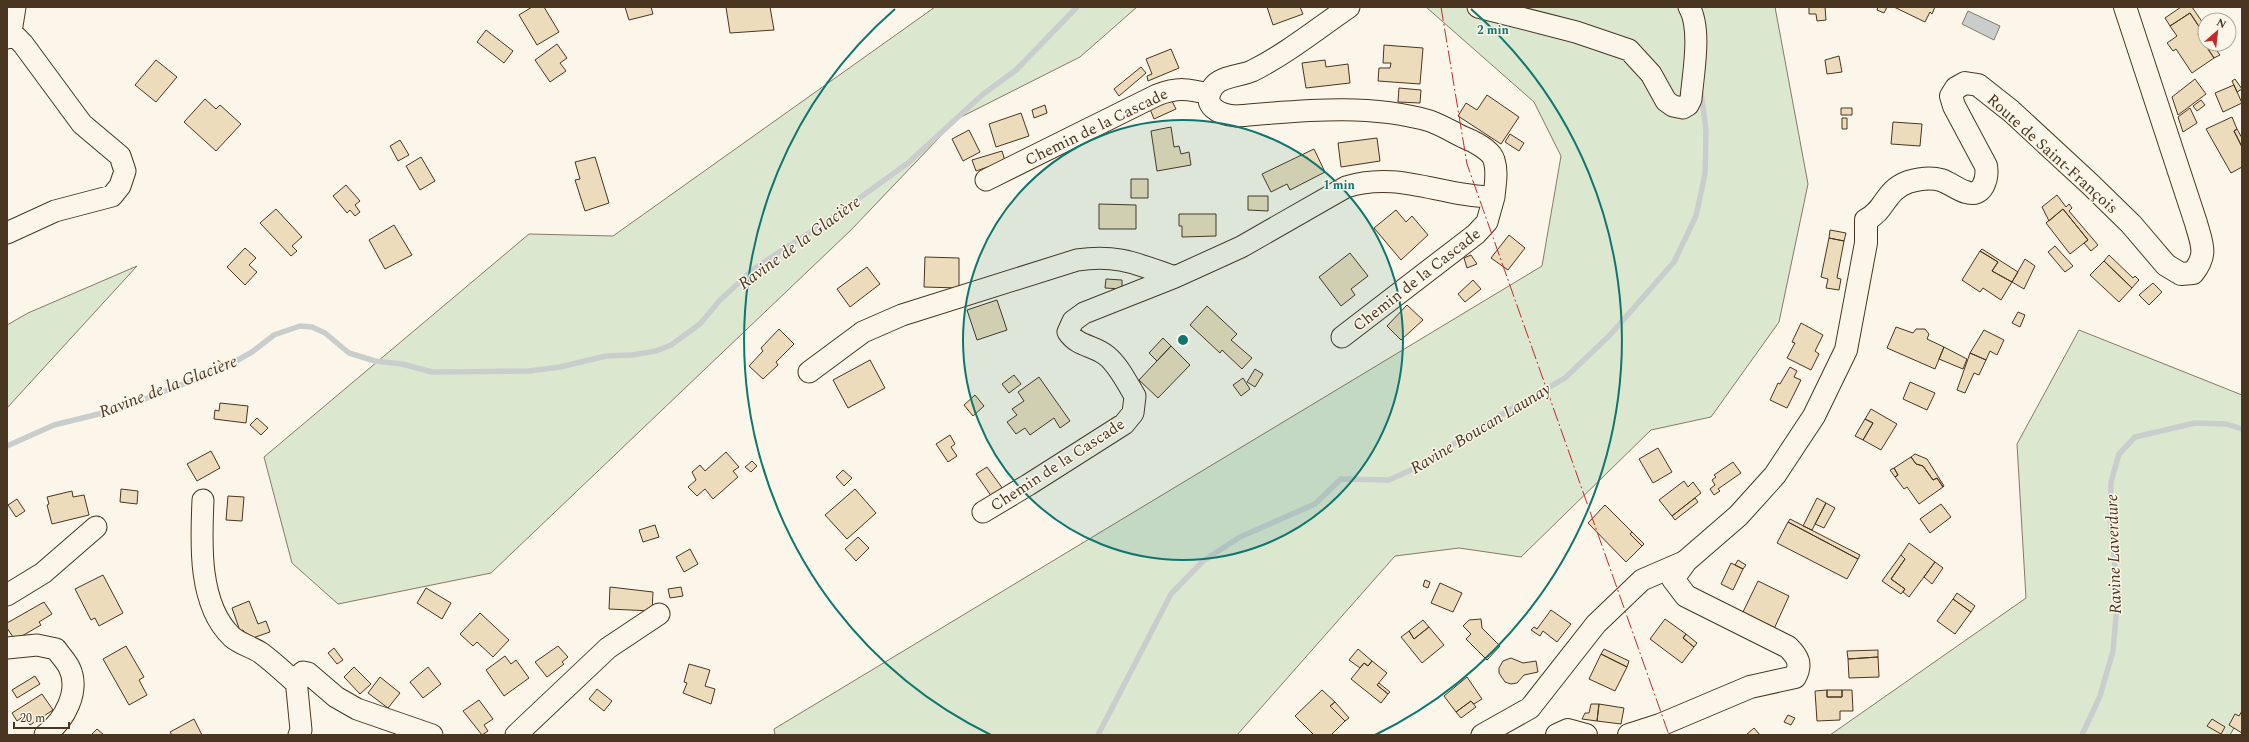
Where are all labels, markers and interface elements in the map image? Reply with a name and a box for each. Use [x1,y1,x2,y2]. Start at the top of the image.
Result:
north arrow [2197,12,2237,52]
text: N [2214,14,2229,33]
text: 2 min [1477,21,1510,40]
street label: Chemin de la Cascade [1021,82,1172,172]
street label: Route de Saint-François [1981,88,2123,219]
text: 1 min [1323,176,1356,195]
water label: Ravine de la Glacière [733,189,866,296]
street label: Chemin de la Cascade [1348,222,1486,337]
centre of rings [1176,333,1190,347]
water label: Ravine de la Glacière [95,349,241,425]
water label: Ravine Boucan Launay [1405,376,1556,481]
street label: Chemin de la Cascade [985,412,1130,517]
water label: Ravine Laverdure [2099,493,2129,615]
scale bar [14,704,69,730]
text: 20 m [20,709,45,728]

